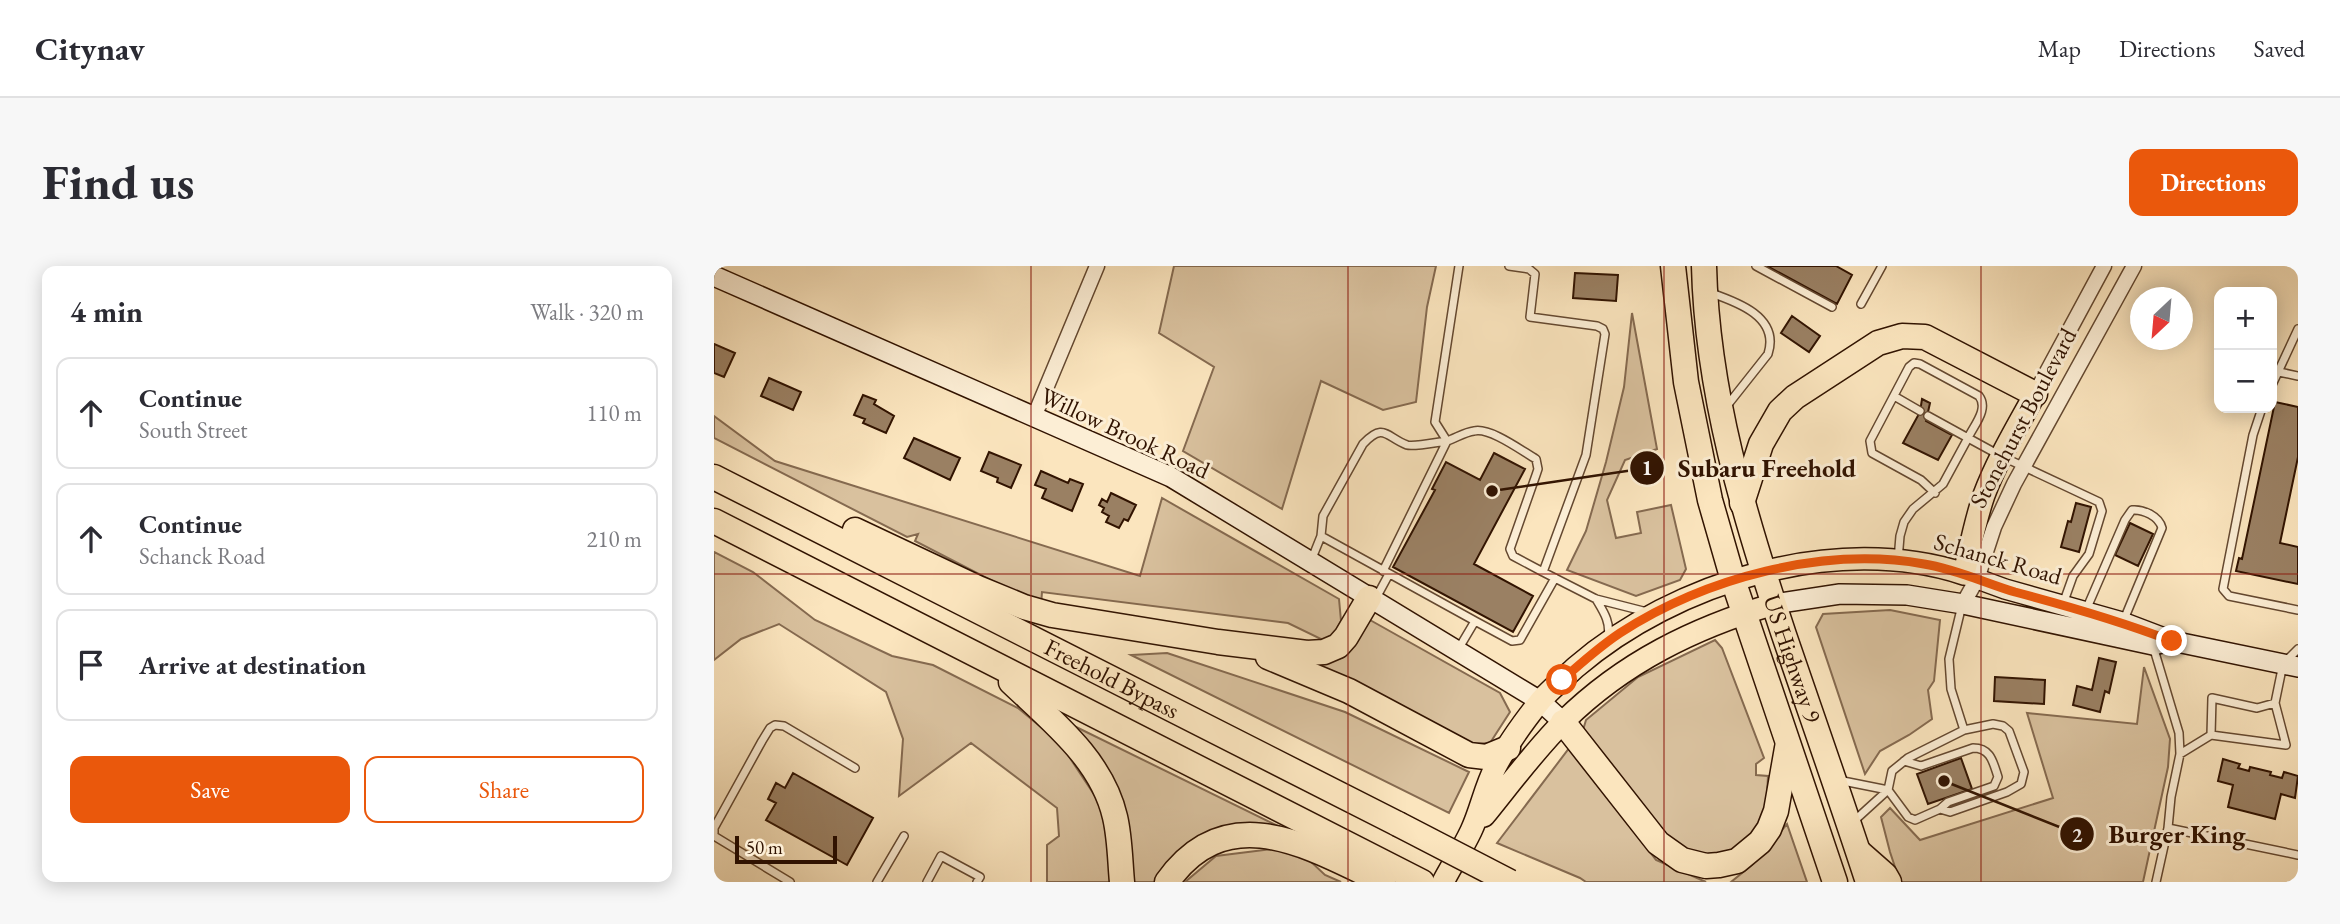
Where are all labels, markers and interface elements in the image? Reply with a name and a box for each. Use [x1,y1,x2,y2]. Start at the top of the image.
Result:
text: Citynav [35,27,145,70]
text: Map [2038,33,2081,64]
text: Directions [2119,33,2216,64]
text: Saved [2254,33,2305,64]
button: Directions [2129,149,2298,216]
text: Find us [42,150,194,214]
north arrow [2130,287,2193,350]
map controls [2214,287,2277,413]
button: + [2214,287,2277,350]
text: 4 min [70,292,143,331]
text: Walk · 320 m [530,297,644,327]
street label: Stonehurst Boulevard [1962,322,2083,513]
button: − [2214,350,2277,413]
street label: Willow Brook Road [1036,380,1216,486]
text: Continue [139,381,242,415]
icon: ahead [72,394,110,432]
text: 110 m [586,398,642,428]
text: South Street [139,415,247,445]
callout: Subaru Freehold [1629,444,1871,491]
text: Subaru Freehold [1678,451,1857,485]
text: 1 [1641,454,1653,481]
text: Continue [139,507,242,541]
icon: ahead [72,520,110,558]
text: 210 m [586,524,642,554]
street label: Schanck Road [1931,525,2066,592]
text: Schanck Road [139,541,265,571]
street label: US Highway 9 [1757,590,1829,727]
route end [2156,625,2187,656]
street label: Freehold Bypass [1039,631,1185,725]
icon: arrive [72,646,110,684]
text: Arrive at destination [139,648,366,682]
route start [1546,664,1577,695]
button: Save [70,756,350,823]
button: Share [364,756,644,823]
callout: Burger King [2059,811,2259,858]
text: Burger King [2108,817,2247,851]
text: 2 [2071,821,2083,848]
scale bar [735,833,836,865]
text: 50 m [746,835,783,860]

